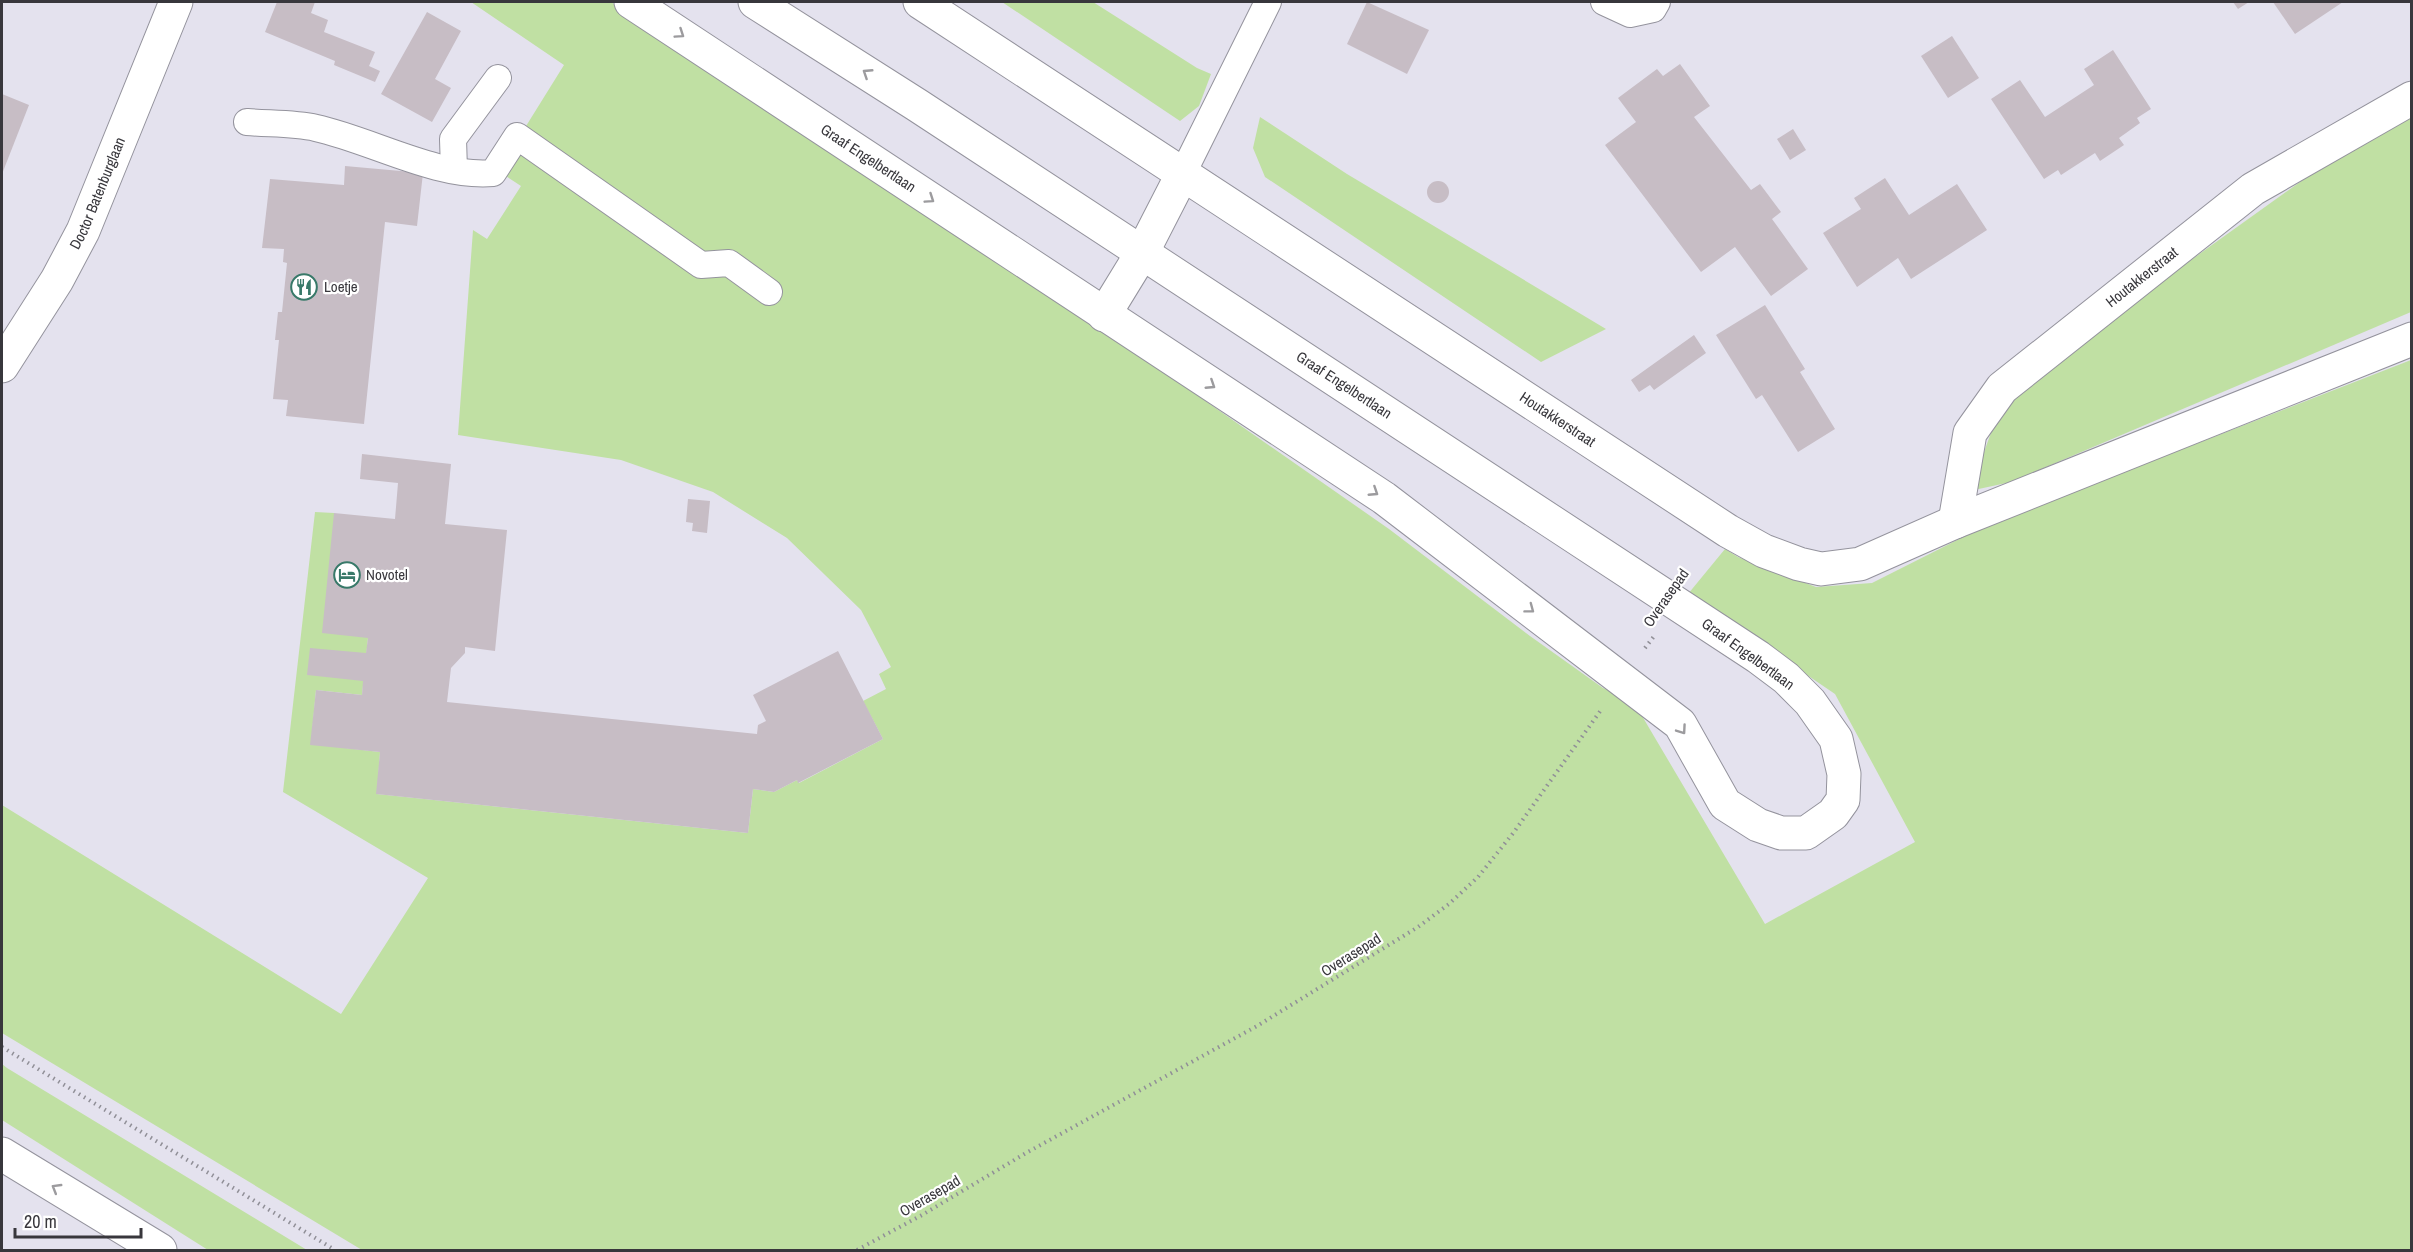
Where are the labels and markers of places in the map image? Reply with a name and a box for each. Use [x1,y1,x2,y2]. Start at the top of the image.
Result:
restaurant icon: Loetje [289,272,319,302]
place label: Loetje [324,276,358,297]
hotel icon: Novotel [332,560,362,590]
place label: Novotel [366,564,408,585]

